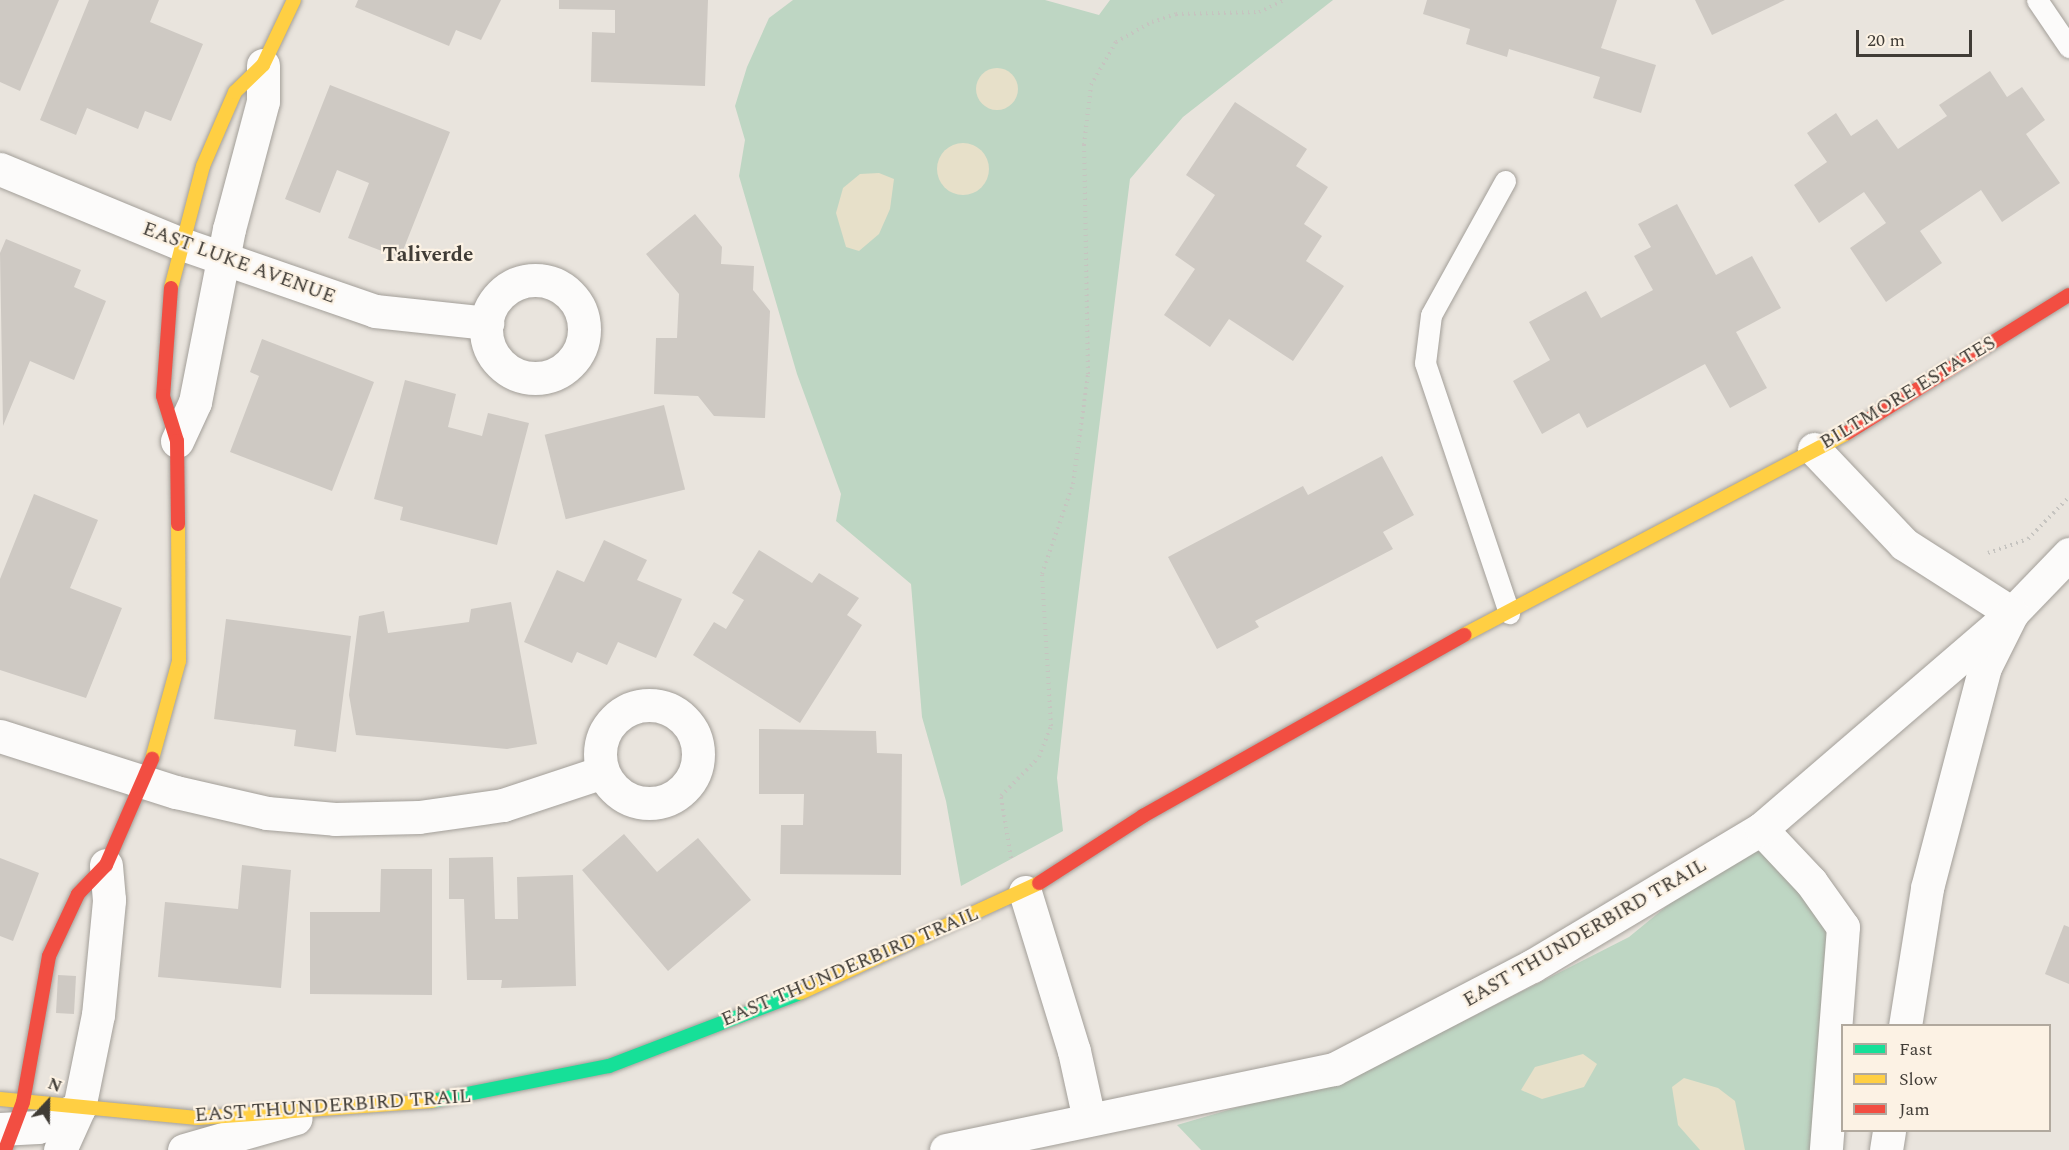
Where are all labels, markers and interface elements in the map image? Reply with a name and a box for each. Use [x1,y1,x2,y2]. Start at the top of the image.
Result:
scale bar [1859,18,1974,56]
text: 20 m [1867,27,1905,54]
street label: EAST LUKE AVENUE [139,217,339,309]
district label: Taliverde [383,242,473,268]
street label: BILTMORE ESTATES [1816,331,2000,455]
street label: EAST THUNDERBIRD TRAIL [1459,853,1711,1013]
street label: EAST THUNDERBIRD TRAIL [718,902,982,1032]
legend [1841,1024,2051,1132]
text: Fast [1899,1036,1932,1063]
text: Slow [1899,1066,1937,1093]
north arrow [18,1072,78,1132]
text: N [44,1072,65,1099]
street label: EAST THUNDERBIRD TRAIL [194,1084,472,1128]
text: Jam [1899,1096,1930,1123]

